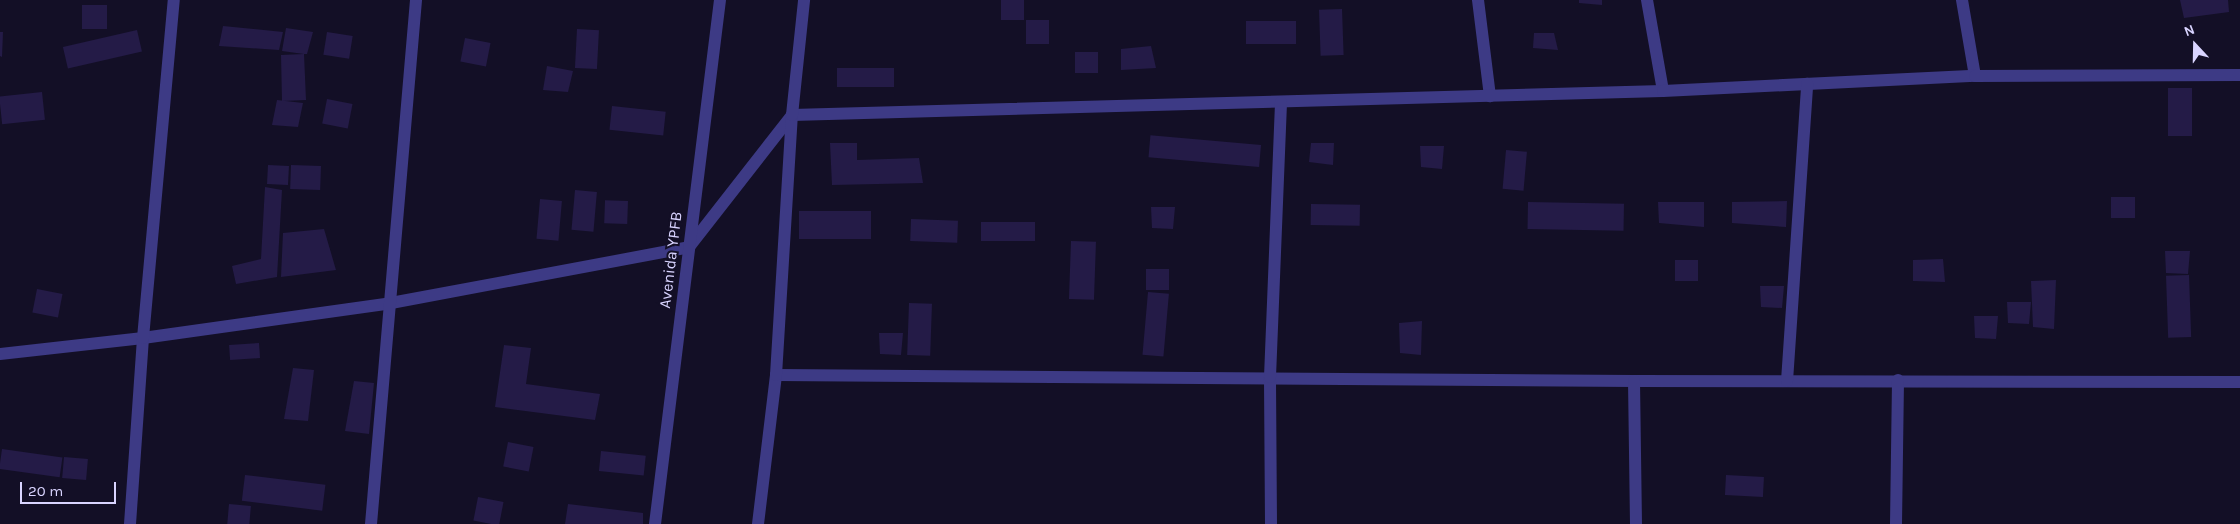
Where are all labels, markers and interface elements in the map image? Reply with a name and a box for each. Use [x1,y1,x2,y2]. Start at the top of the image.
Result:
north arrow [2170,20,2220,70]
text: N [2182,21,2197,40]
street label: Avenida YPFB [656,210,686,310]
scale bar [22,472,119,504]
text: 20 m [28,482,63,500]

